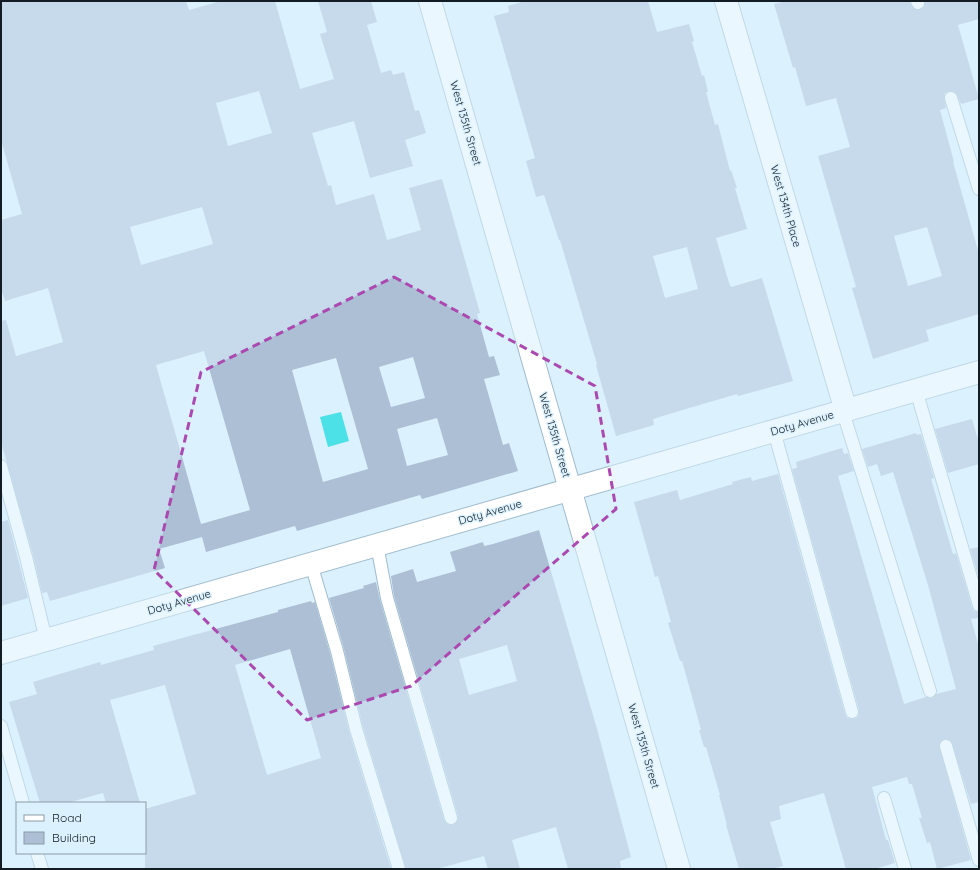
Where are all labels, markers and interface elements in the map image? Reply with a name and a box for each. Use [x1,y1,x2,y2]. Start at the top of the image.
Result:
street label: West 135th Street [447,79,485,167]
street label: West 134th Place [768,163,804,249]
street label: West 135th Street [536,391,574,479]
street label: Doty Avenue [769,407,835,439]
street label: Doty Avenue [457,496,523,528]
street label: Doty Avenue [146,586,212,618]
street label: West 135th Street [625,702,663,790]
legend [16,802,146,854]
text: Road [52,810,82,825]
text: Building [52,830,96,845]

